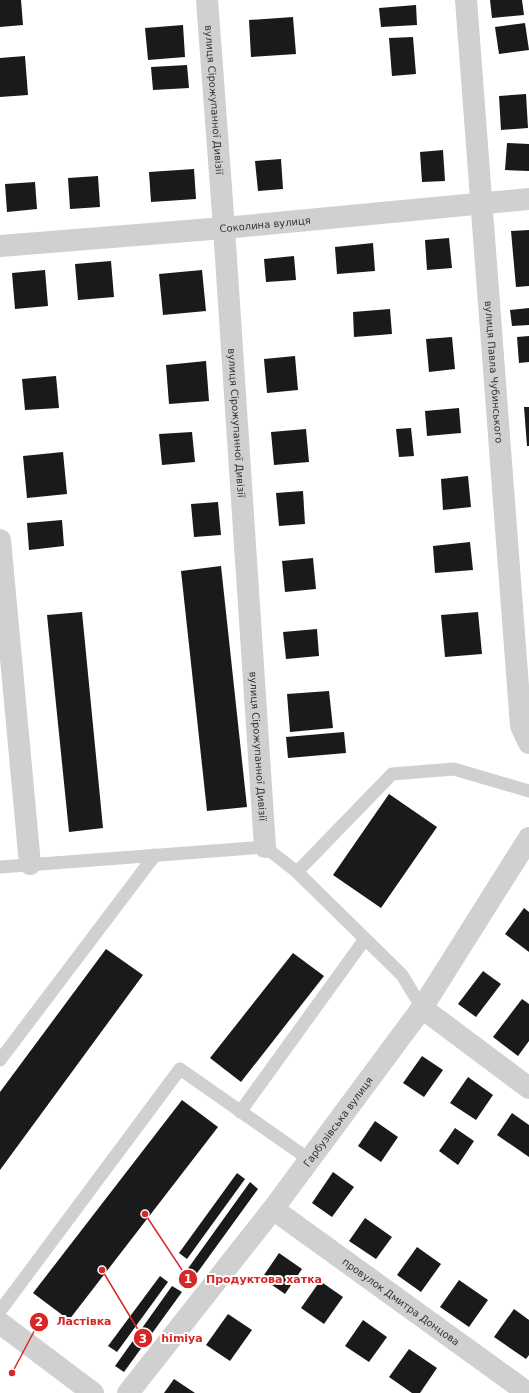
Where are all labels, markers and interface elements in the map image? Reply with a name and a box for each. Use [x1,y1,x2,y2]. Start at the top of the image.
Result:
street label: вулиця Сірожупанної Дивізії [203,25,226,175]
street label: Соколина вулиця [219,214,311,234]
street label: вулиця Павла Чубинського [483,300,505,444]
street label: вулиця Сірожупанної Дивізії [226,348,247,498]
street label: вулиця Сірожупанної Дивізії [248,671,269,822]
street label: Гарбузівська вулиця [301,1075,375,1169]
street label: провулок Дмитра Донцова [341,1256,462,1347]
callout: Продуктова хатка [178,1268,330,1291]
text: 1 [184,1272,192,1286]
text: Продуктова хатка [206,1273,322,1286]
callout: Ластівка [29,1310,120,1333]
text: 2 [35,1315,43,1329]
text: Ластівка [56,1315,112,1328]
callout: himiya [133,1327,210,1350]
text: 3 [139,1332,147,1346]
text: himiya [161,1332,203,1345]

